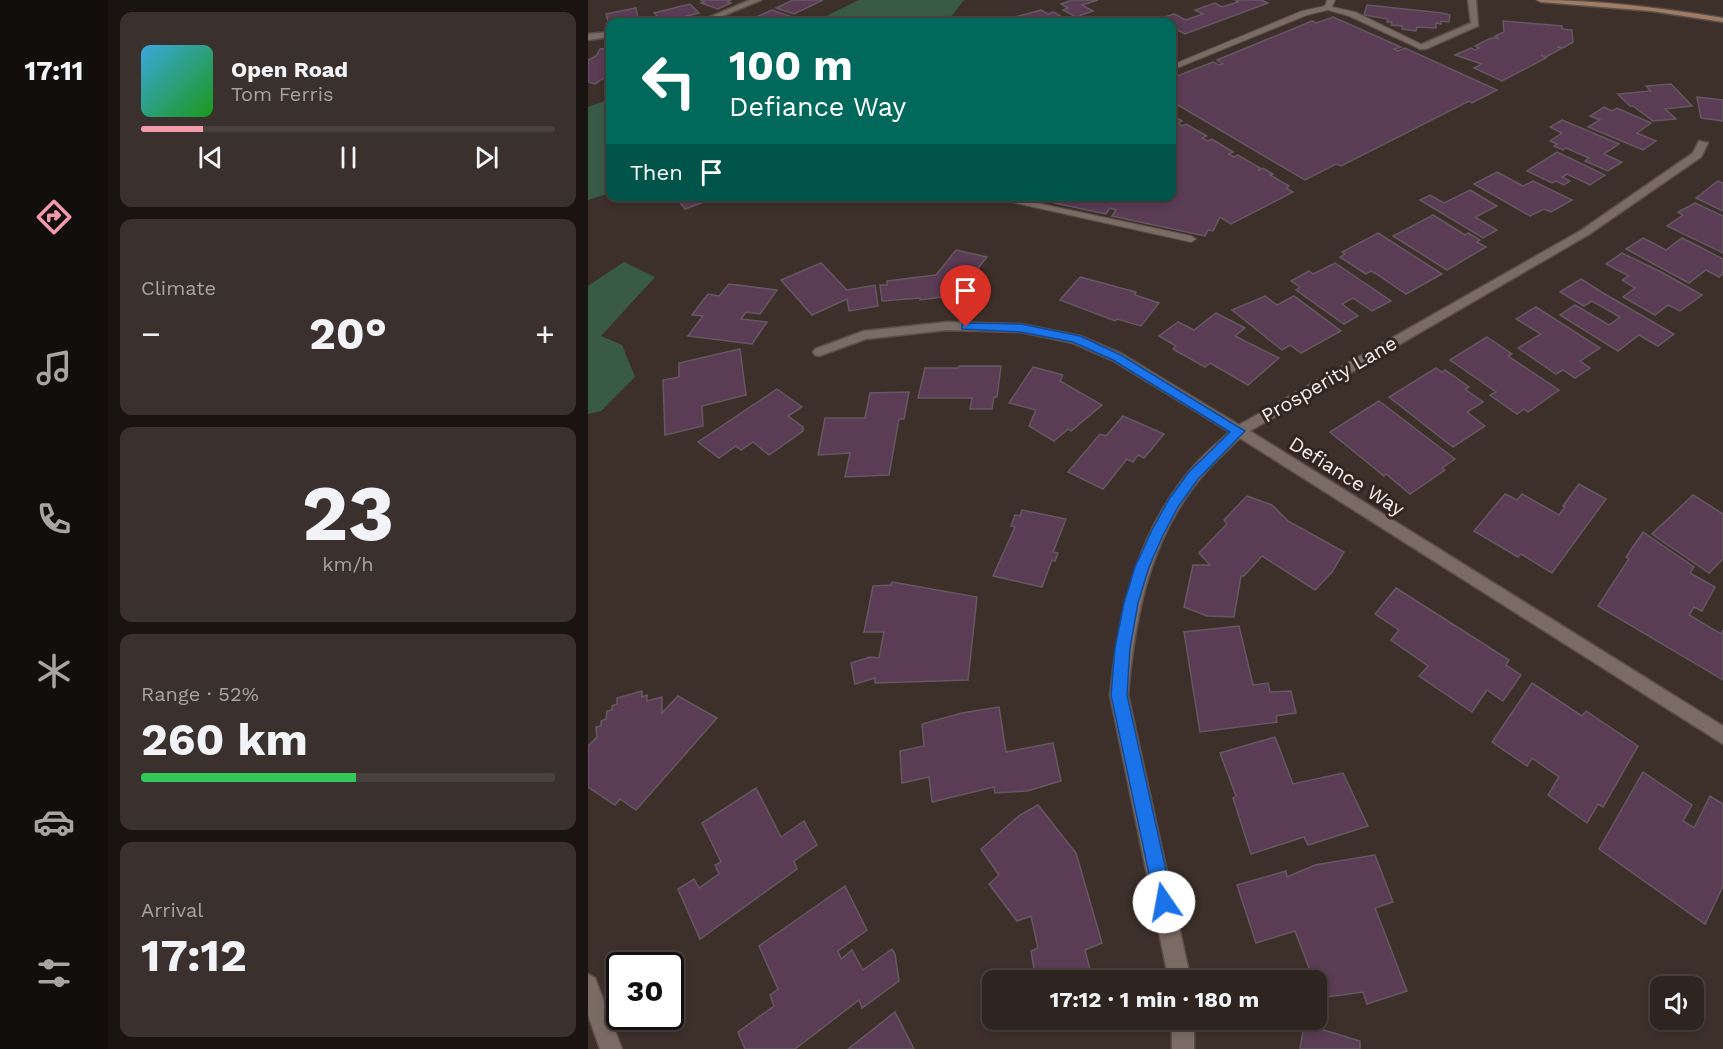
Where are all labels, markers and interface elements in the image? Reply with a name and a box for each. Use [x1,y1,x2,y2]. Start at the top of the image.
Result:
text: 100 m [729,41,853,90]
icon: left [630,42,708,120]
text: 17:11 [25,55,84,87]
text: Open Road [231,57,348,82]
text: Tom Ferris [231,82,334,106]
text: Defiance Way [729,91,906,123]
icon: previous [194,141,227,174]
icon: pause [332,141,365,174]
icon: next [470,141,503,174]
icon: arrive [695,156,728,189]
text: Then [630,160,683,185]
icon: directions [33,196,75,238]
pin [940,265,991,327]
icon: arrive [949,274,982,307]
text: Climate [141,276,216,300]
text: 20° [309,307,387,360]
text: − [141,314,161,353]
text: + [535,314,555,353]
street label: Prosperity Lane [1257,331,1401,427]
icon: music [33,347,75,389]
street label: Defiance Way [1285,431,1410,521]
text: 23 [302,467,394,559]
icon: phone [33,498,75,540]
text: km/h [322,552,374,576]
icon: climate [33,650,75,692]
text: Range · 52% [141,682,259,706]
text: 260 km [141,713,308,766]
icon: car [33,801,75,843]
position arrow [1132,870,1196,934]
text: Arrival [141,898,203,922]
text: 17:12 [141,929,247,982]
icon: filters [33,952,75,994]
speed limit sign: 30 [606,952,684,1030]
map controls [1650,976,1704,1030]
button: sound [1650,976,1704,1030]
text: 17:12 · 1 min · 180 m [1050,987,1259,1012]

